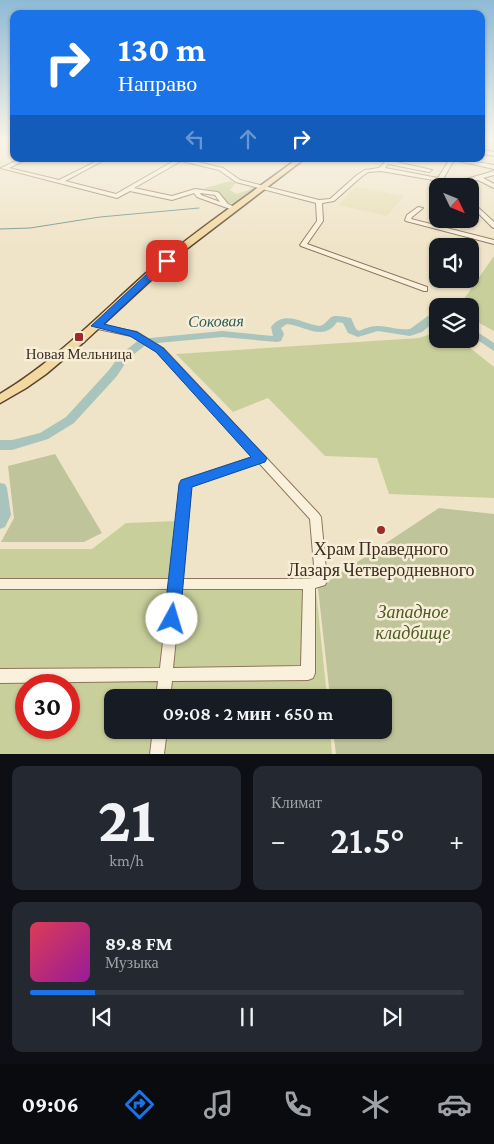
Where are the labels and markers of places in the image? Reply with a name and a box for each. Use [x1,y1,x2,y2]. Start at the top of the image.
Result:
pin [146,240,188,282]
marker: Новая Мельница [73,331,85,343]
place label: Новая Мельница [26,346,133,362]
marker: Храм Праведного Лазаря Четверодневного [375,524,387,536]
place label: Храм Праведного Лазаря Четверодневного [287,539,475,580]

